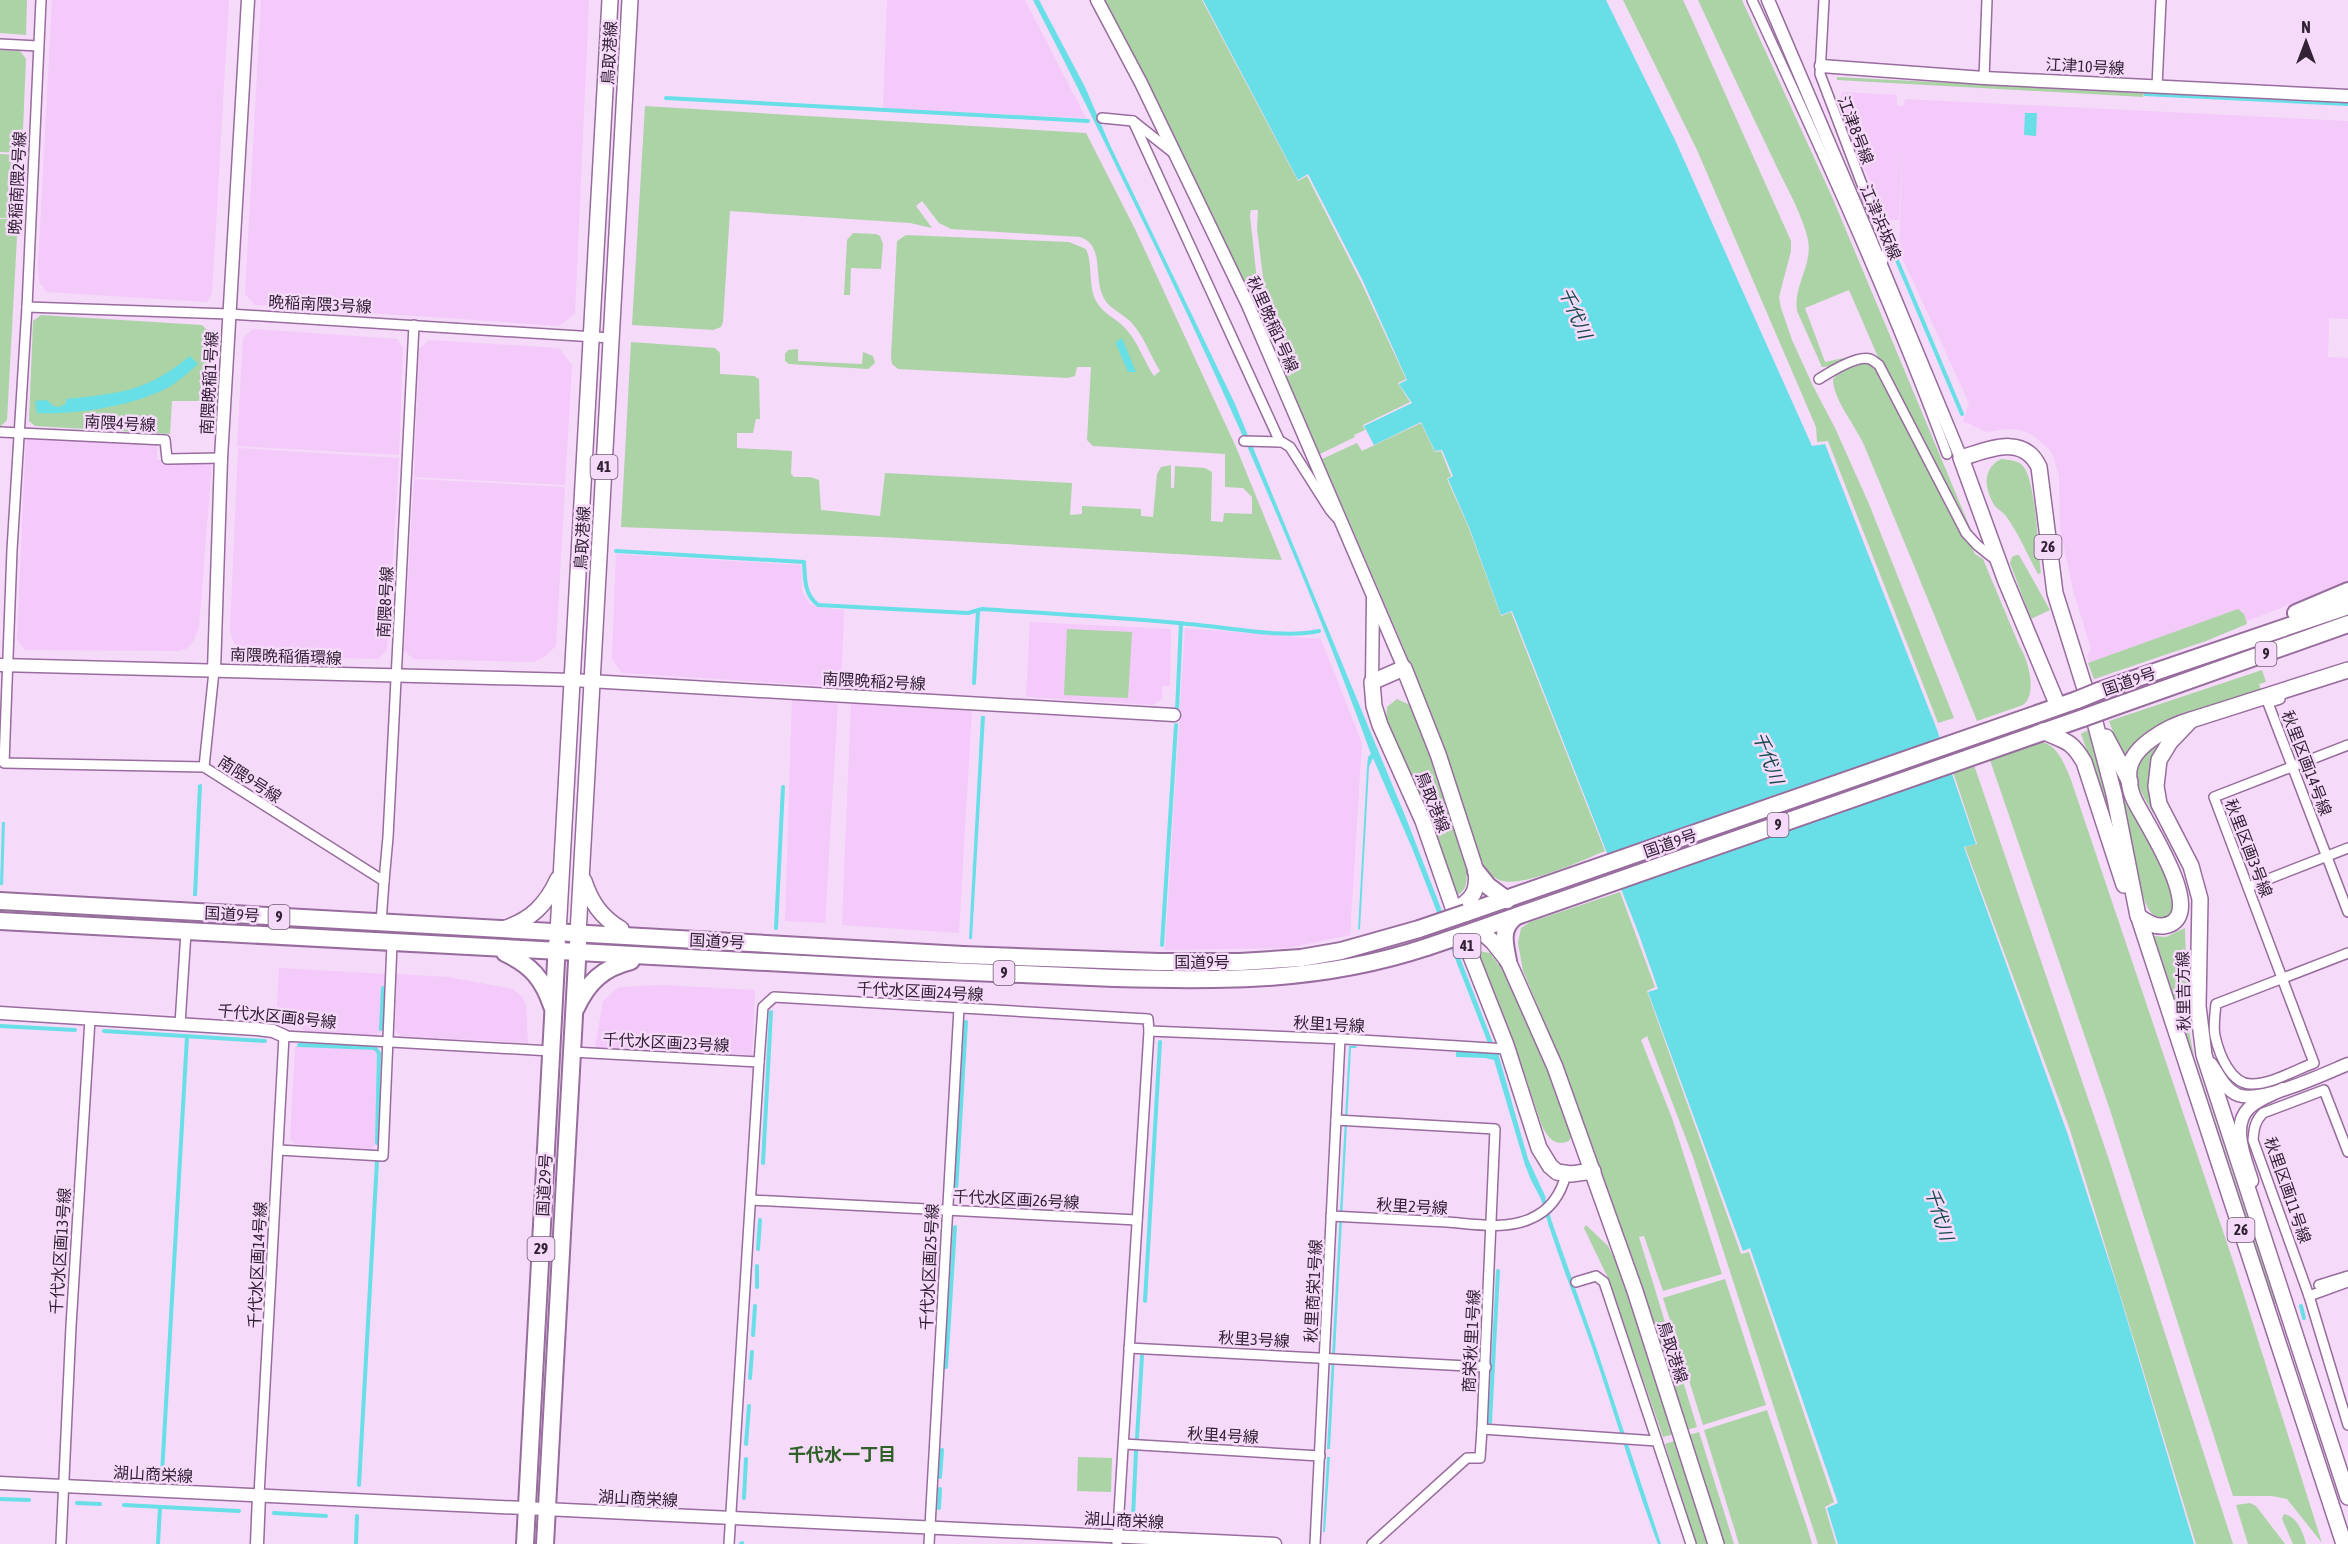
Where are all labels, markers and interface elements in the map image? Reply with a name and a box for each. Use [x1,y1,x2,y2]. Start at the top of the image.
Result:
north arrow [2276,12,2336,72]
text: N [2301,18,2311,36]
street label: 鳥取港線 [598,21,620,85]
street label: 江津10号線 [2045,55,2125,77]
street label: 江津8号線 [1835,93,1877,167]
street label: 晩稲南隈2号線 [5,131,29,235]
street label: 江津浜坂線 [1857,182,1905,262]
street label: 秋里晩稲1号線 [1244,273,1302,375]
water label: 千代川 [1555,284,1597,344]
street label: 晩稲南隈3号線 [268,292,372,316]
street label: 南隈晩稲1号線 [197,331,221,435]
street label: 南隈4号線 [84,412,156,434]
road number: 41 [590,455,618,479]
street label: 鳥取港線 [571,506,593,570]
road number: 26 [2034,535,2062,559]
street label: 南隈8号線 [374,566,396,638]
road number: 9 [2256,642,2276,666]
street label: 南隈晩稲循環線 [230,645,342,667]
street label: 国道9号 [2100,663,2158,699]
street label: 南隈晩稲2号線 [822,669,926,693]
street label: 秋里区画14号線 [2279,708,2335,818]
water label: 千代川 [1749,729,1789,789]
street label: 南隈9号線 [215,752,285,806]
street label: 鳥取港線 [1413,769,1453,835]
street label: 秋里区画3号線 [2222,796,2276,900]
road number: 9 [1768,813,1788,837]
street label: 国道9号 [1641,825,1699,861]
street label: 国道9号 [204,904,260,924]
road number: 9 [268,905,290,929]
street label: 国道9号 [689,931,745,951]
road number: 41 [1454,934,1480,958]
street label: 秋里吉方線 [2173,951,2193,1031]
street label: 国道9号 [1174,953,1230,971]
road number: 9 [994,961,1014,985]
street label: 千代水区画24号線 [856,979,984,1003]
street label: 千代水区画8号線 [217,1001,337,1031]
street label: 秋里1号線 [1293,1013,1365,1035]
street label: 千代水区画23号線 [602,1030,730,1054]
street label: 秋里区画11号線 [2261,1135,2315,1245]
street label: 国道29号 [533,1153,555,1217]
water label: 千代川 [1921,1185,1958,1245]
street label: 千代水区画13号線 [47,1187,73,1315]
street label: 千代水区画26号線 [952,1187,1080,1211]
street label: 秋里2号線 [1376,1195,1448,1217]
street label: 千代水区画14号線 [245,1201,269,1329]
street label: 千代水区画25号線 [917,1203,941,1331]
road number: 26 [2228,1218,2254,1242]
road number: 29 [528,1237,554,1261]
street label: 秋里商栄1号線 [1301,1239,1325,1343]
street label: 商栄秋里1号線 [1459,1289,1483,1393]
street label: 鳥取港線 [1655,1319,1691,1385]
street label: 秋里3号線 [1218,1328,1290,1350]
street label: 秋里4号線 [1187,1424,1259,1446]
district label: 千代水一丁目 [788,1444,896,1465]
street label: 湖山商栄線 [113,1463,193,1485]
street label: 湖山商栄線 [598,1487,678,1509]
street label: 湖山商栄線 [1084,1509,1164,1531]

